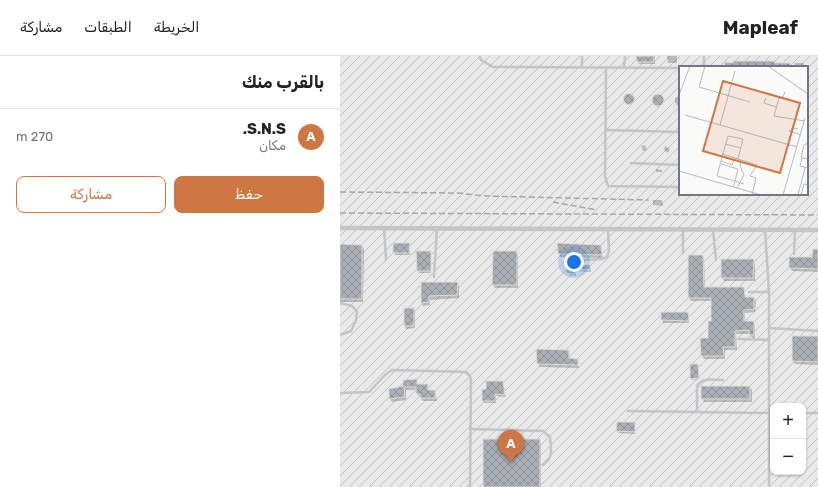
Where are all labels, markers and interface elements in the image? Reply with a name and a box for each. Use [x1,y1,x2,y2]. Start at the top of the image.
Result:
text: Mapleaf [723,16,798,39]
text: مشاركة [20,19,62,36]
text: الطبقات [84,19,132,36]
text: الخريطة [154,19,199,36]
inset map [679,66,808,195]
text: بالقرب منك [242,72,324,92]
text: S.N.S. [243,120,286,138]
text: 270 m [16,129,53,144]
text: A [306,129,316,144]
text: مكان [259,138,286,153]
button: مشاركة [16,176,166,213]
button: حفظ [174,176,324,213]
your location [564,252,584,272]
map controls [770,403,806,475]
button: + [770,403,806,439]
pin: A [498,430,524,463]
button: − [770,439,806,475]

